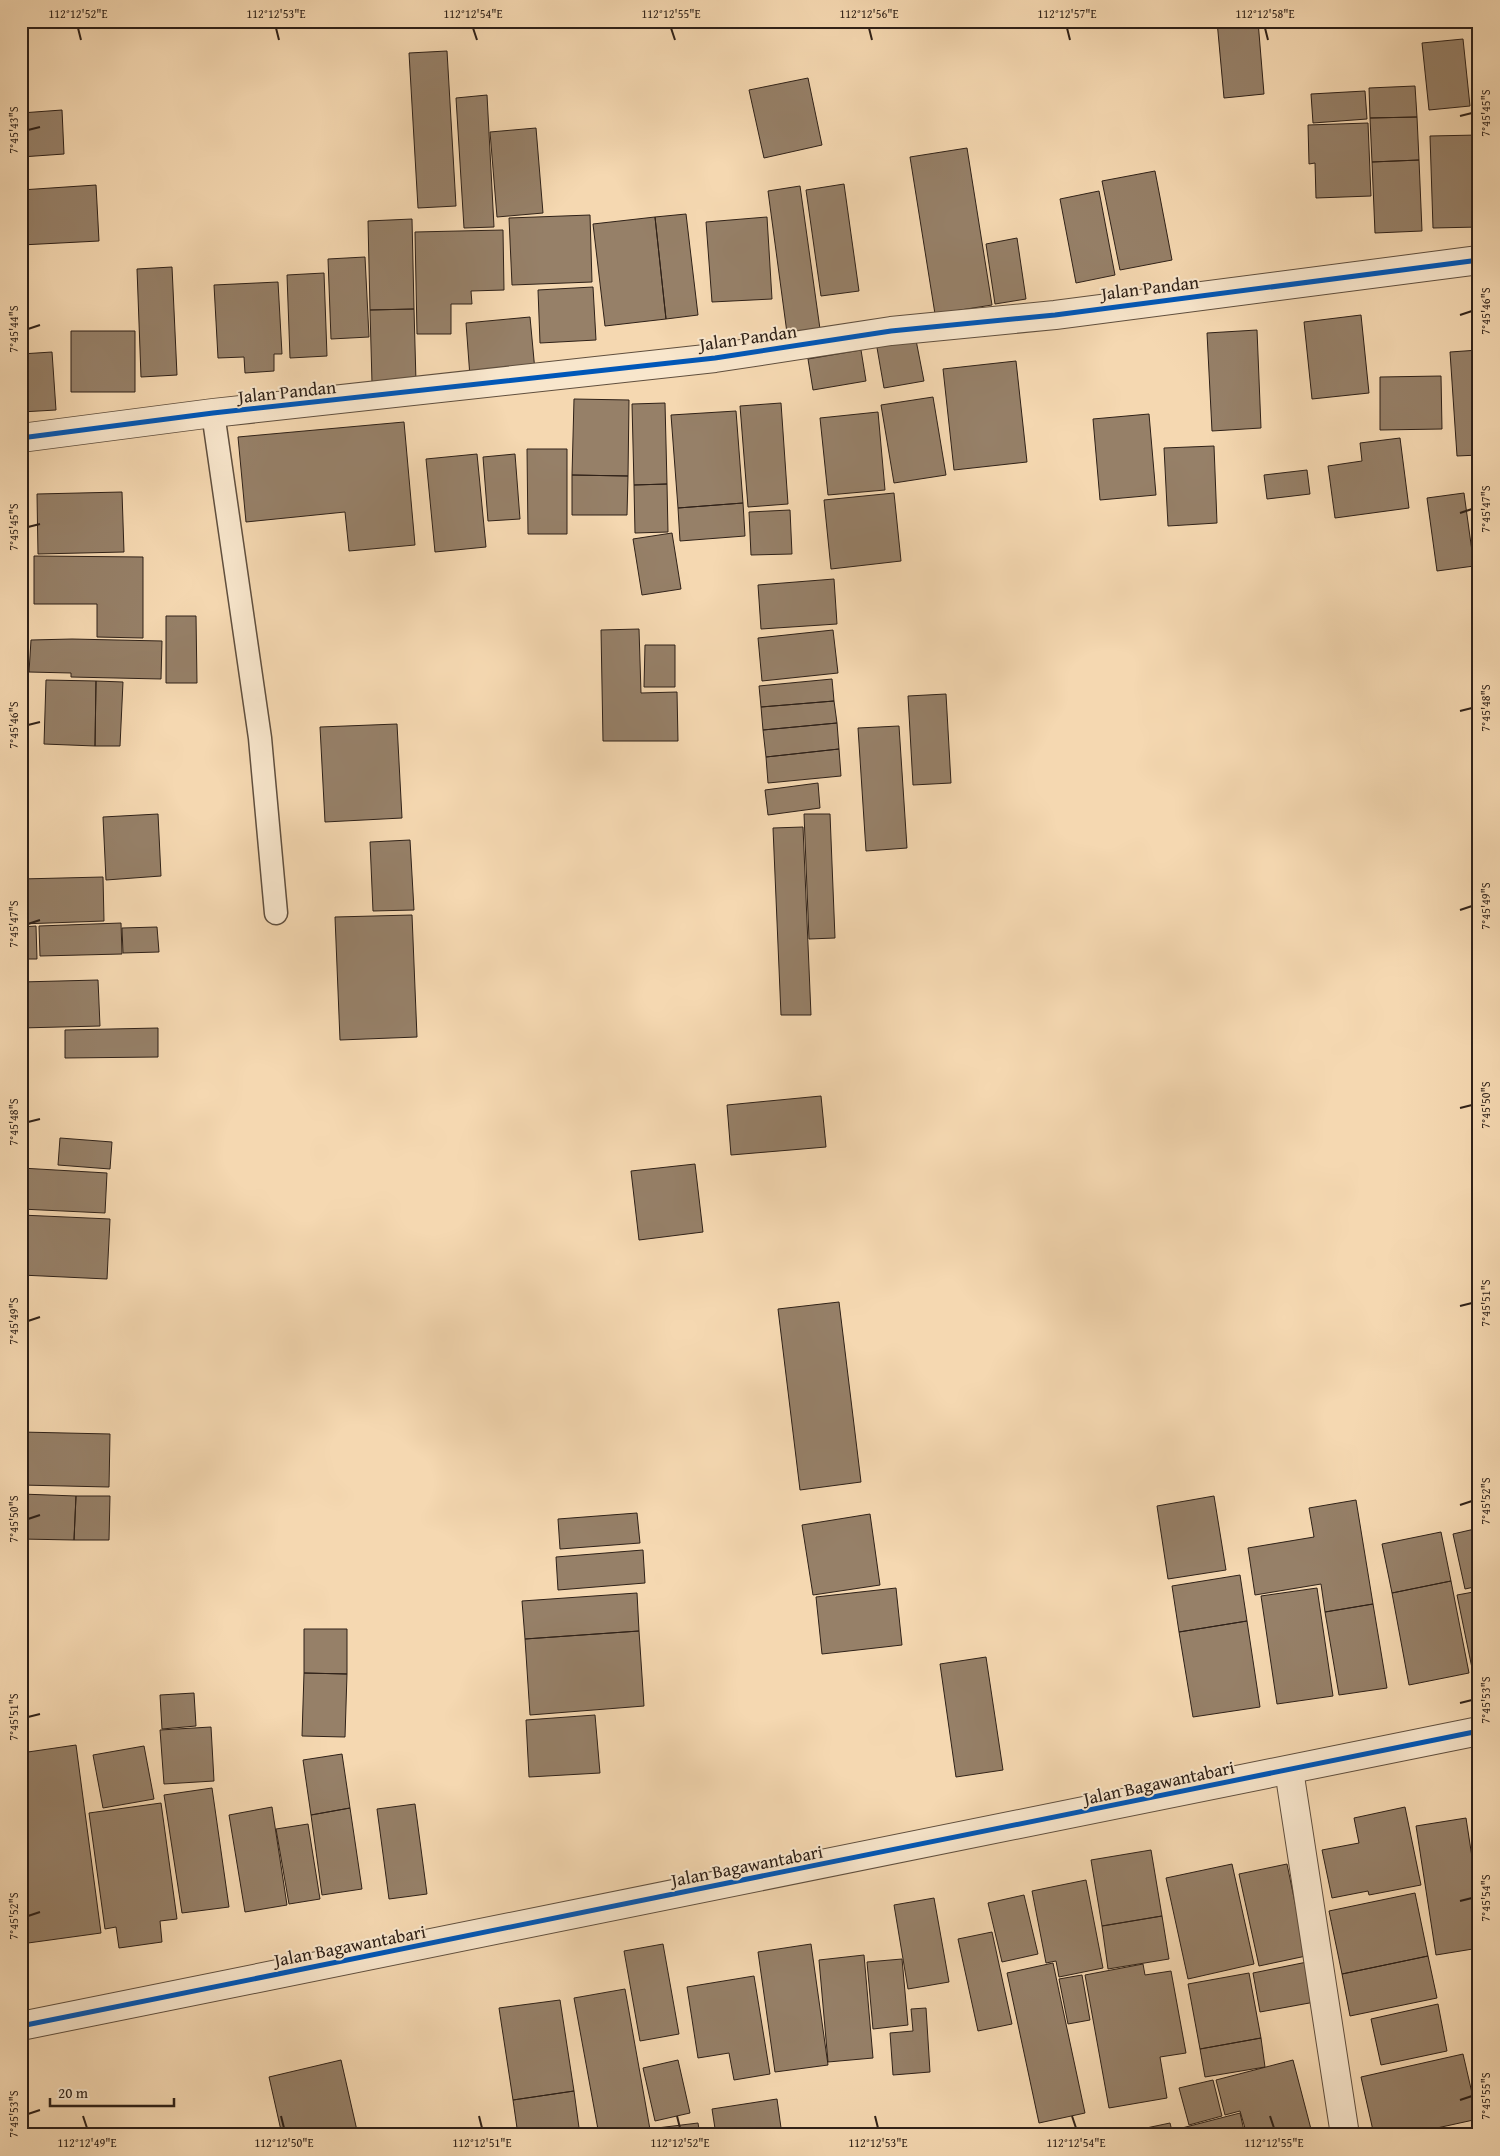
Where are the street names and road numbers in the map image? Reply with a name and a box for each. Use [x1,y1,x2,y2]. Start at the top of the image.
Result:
street label: Jalan Pandan [1098,268,1200,307]
street label: Jalan Pandan [695,317,798,358]
street label: Jalan Pandan [235,373,337,410]
street label: Jalan Bagawantabari [1079,1753,1237,1812]
street label: Jalan Bagawantabari [667,1838,825,1894]
street label: Jalan Bagawantabari [270,1918,428,1974]

